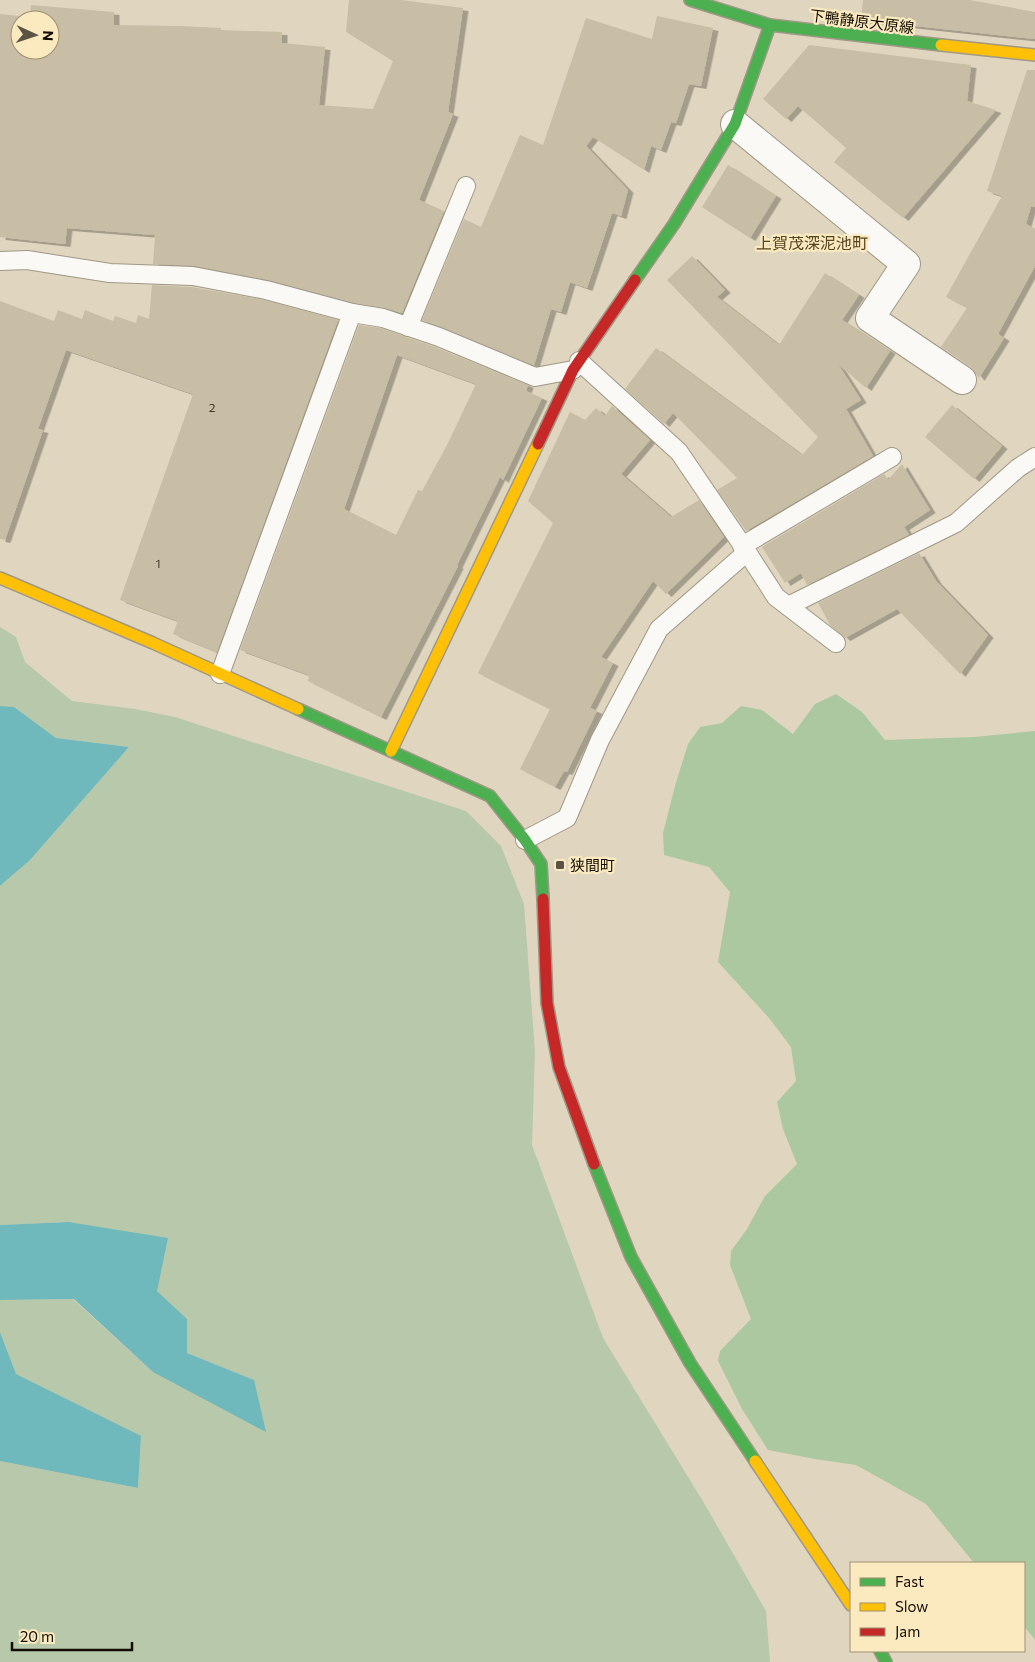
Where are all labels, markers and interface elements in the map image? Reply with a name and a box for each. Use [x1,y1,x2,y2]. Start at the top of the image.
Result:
street label: 下鴨静原大原線 [809,6,915,36]
north arrow [10,10,60,60]
text: N [40,30,57,41]
district label: 上賀茂深泥池町 [756,233,868,252]
house number: 2 [209,400,216,414]
house number: 1 [155,556,161,570]
place label: 狭間町 [570,856,615,874]
marker: 狭間町 [554,859,566,871]
legend [850,1562,1025,1652]
text: Fast [895,1572,924,1590]
text: Slow [895,1597,928,1615]
scale bar [12,1620,132,1652]
text: Jam [895,1622,920,1640]
text: 20 m [20,1627,54,1645]

